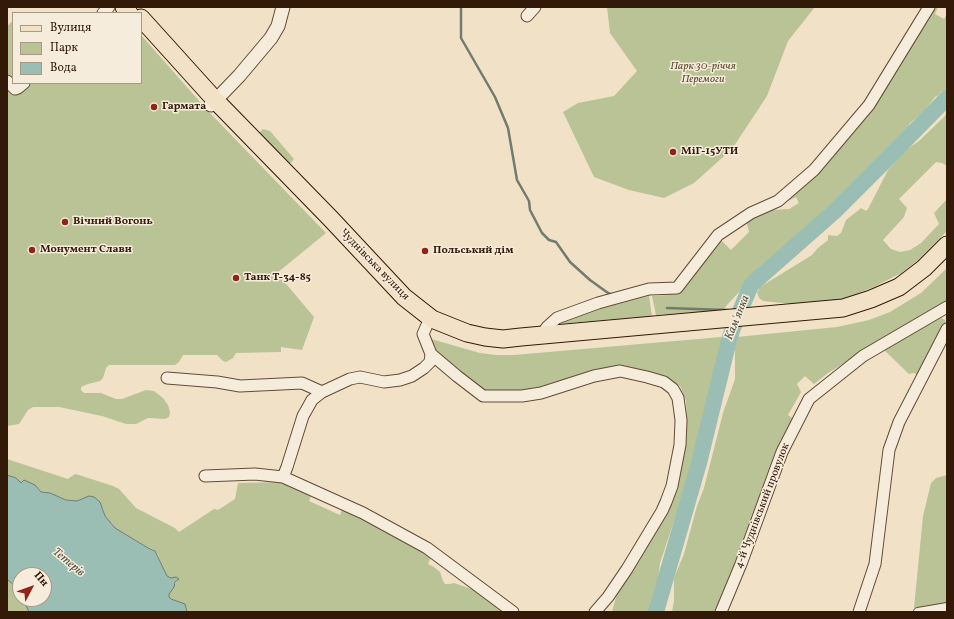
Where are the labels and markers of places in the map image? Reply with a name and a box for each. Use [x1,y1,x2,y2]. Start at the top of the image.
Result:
place label: Гармата [162,100,206,114]
marker: Гармата [149,102,159,112]
place label: МіГ-15УТИ [681,145,738,159]
marker: МіГ-15УТИ [668,147,678,157]
place label: Вічний Вогонь [73,215,153,229]
marker: Вічний Вогонь [60,217,70,227]
place label: Монумент Слави [40,243,132,257]
place label: Польський дім [433,244,513,258]
marker: Монумент Слави [27,245,37,255]
marker: Польський дім [420,246,430,256]
place label: Танк Т-34-85 [244,271,311,285]
marker: Танк Т-34-85 [231,273,241,283]

